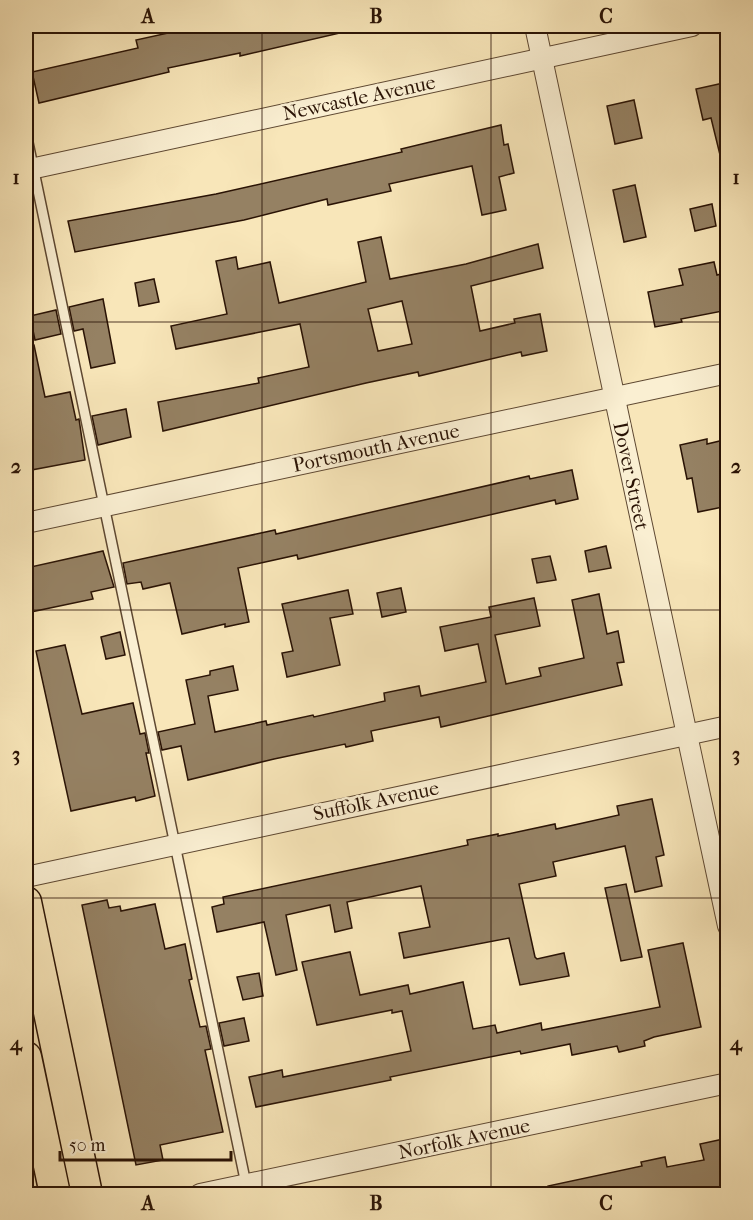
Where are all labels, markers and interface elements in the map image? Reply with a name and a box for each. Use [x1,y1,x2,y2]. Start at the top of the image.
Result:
text: A [140,5,156,28]
text: B [369,5,383,28]
text: C [599,5,613,28]
street label: Newcastle Avenue [280,71,438,125]
text: 1 [12,166,20,189]
text: 1 [732,166,740,189]
street label: Portsmouth Avenue [291,419,461,477]
street label: Dover Street [608,420,654,532]
text: 2 [11,455,21,478]
text: 2 [731,455,741,478]
text: 3 [12,743,20,766]
text: 3 [732,743,740,766]
street label: Suffolk Avenue [311,776,441,826]
text: 4 [9,1032,23,1056]
text: 4 [729,1032,743,1056]
street label: Norfolk Avenue [396,1114,532,1164]
scale bar [60,1124,231,1162]
text: 50 m [69,1135,106,1156]
text: A [140,1192,156,1215]
text: B [369,1192,383,1215]
text: C [599,1192,613,1215]

